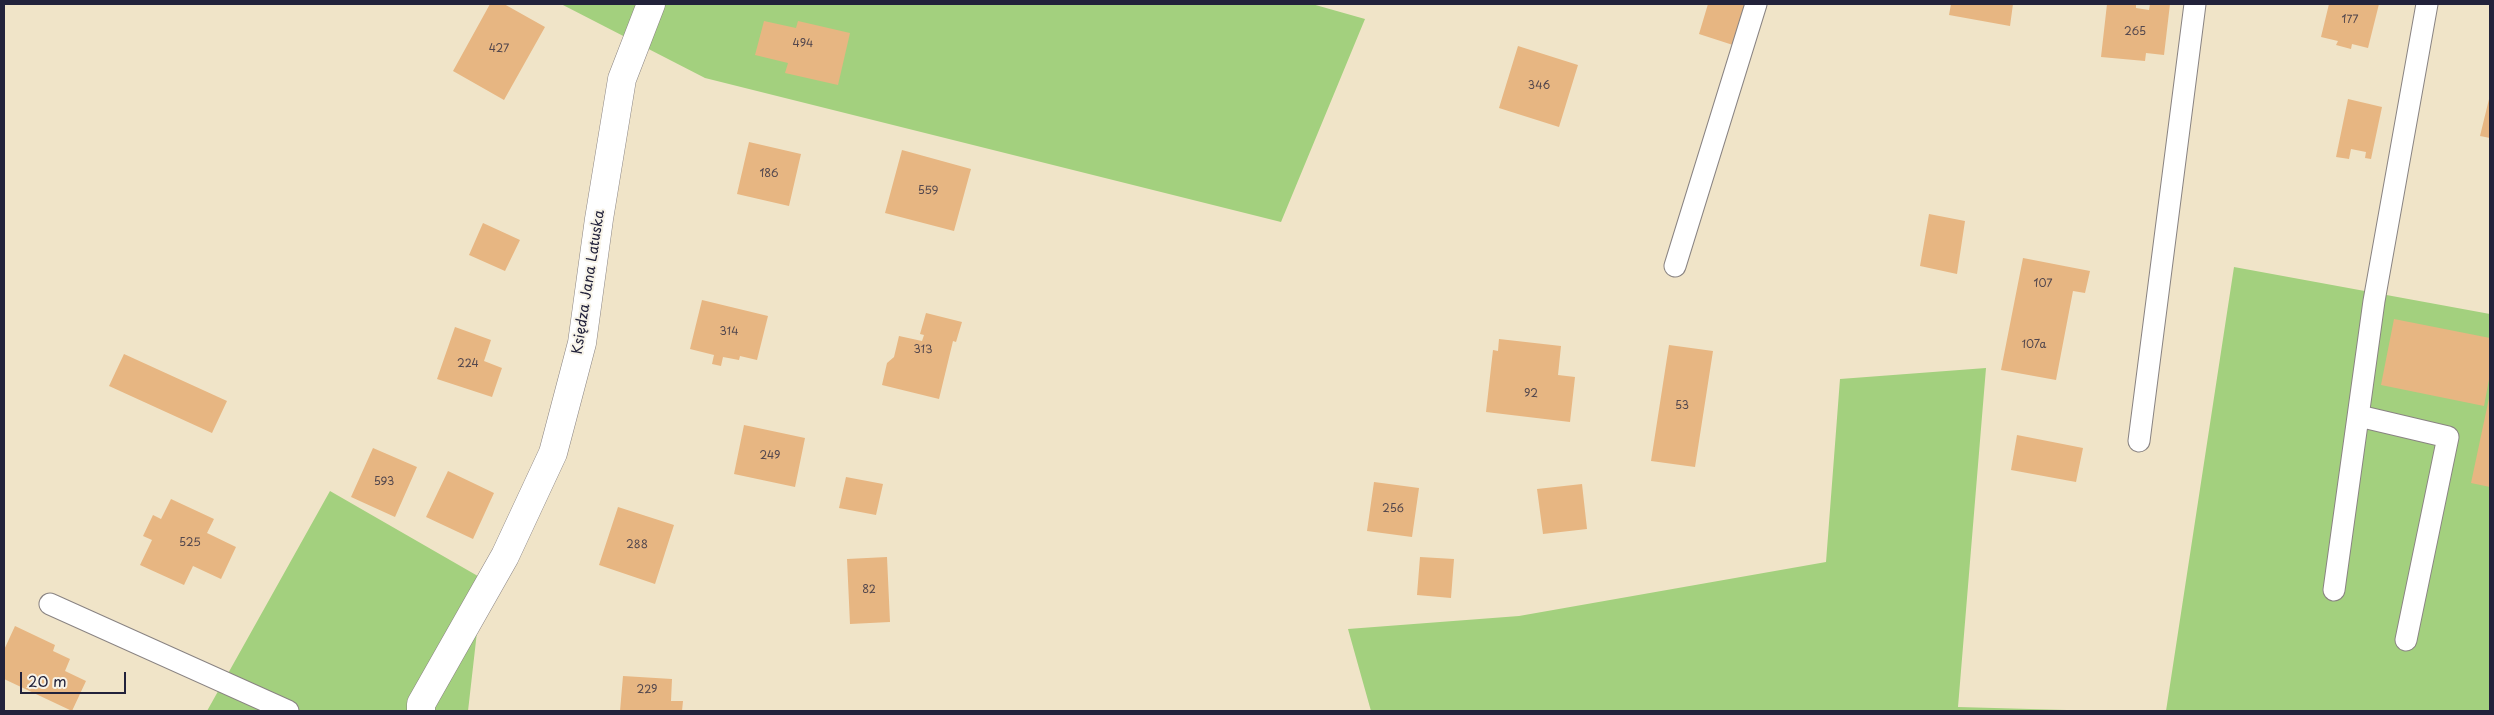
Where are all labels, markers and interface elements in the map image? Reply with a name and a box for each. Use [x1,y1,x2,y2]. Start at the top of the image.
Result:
house number: 177 [2342,13,2358,27]
house number: 265 [2124,25,2146,39]
house number: 494 [793,37,813,51]
house number: 427 [489,42,509,56]
house number: 346 [1528,79,1550,93]
house number: 186 [759,167,779,181]
house number: 559 [918,184,938,198]
street label: Księdza Jana Latuska [569,209,609,355]
house number: 107 [2034,277,2052,291]
house number: 314 [720,325,738,339]
house number: 107a [2022,338,2046,352]
house number: 313 [913,343,933,357]
house number: 224 [457,357,479,371]
house number: 92 [1524,387,1538,401]
house number: 53 [1675,399,1689,413]
house number: 249 [759,449,781,463]
house number: 593 [374,475,394,489]
house number: 256 [1382,502,1404,516]
house number: 525 [179,536,201,550]
house number: 288 [626,538,648,552]
house number: 82 [862,583,876,597]
scale bar [22,662,129,694]
text: 20 m [28,669,67,692]
house number: 229 [636,683,658,697]

